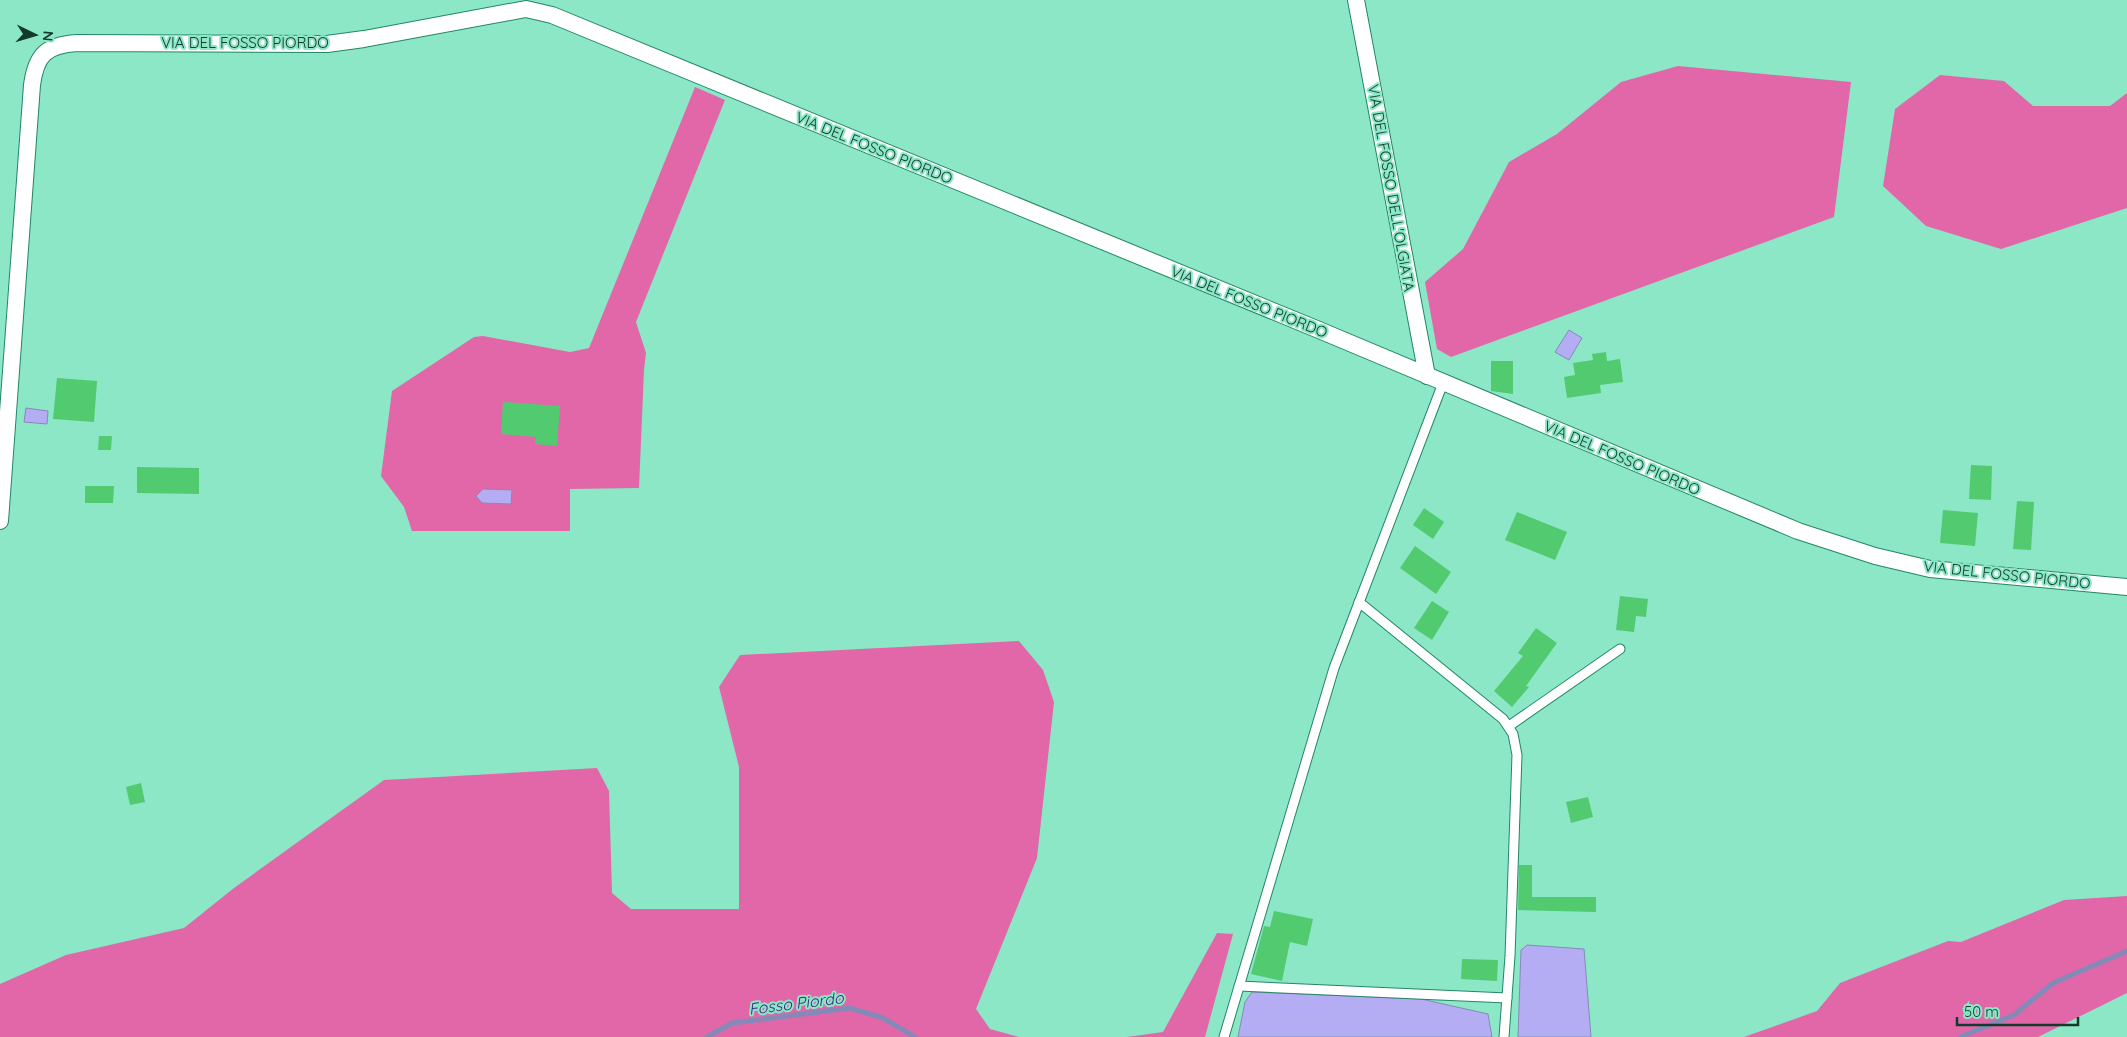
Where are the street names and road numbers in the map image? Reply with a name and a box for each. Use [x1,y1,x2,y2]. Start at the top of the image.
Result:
street label: VIA DEL FOSSO PIORDO [161,33,329,52]
street label: VIA DEL FOSSO DELL'OLGIATA [1364,83,1419,293]
street label: VIA DEL FOSSO PIORDO [793,107,955,188]
street label: VIA DEL FOSSO PIORDO [1168,261,1330,342]
street label: VIA DEL FOSSO PIORDO [1541,416,1703,499]
street label: VIA DEL FOSSO PIORDO [1923,556,2091,593]

